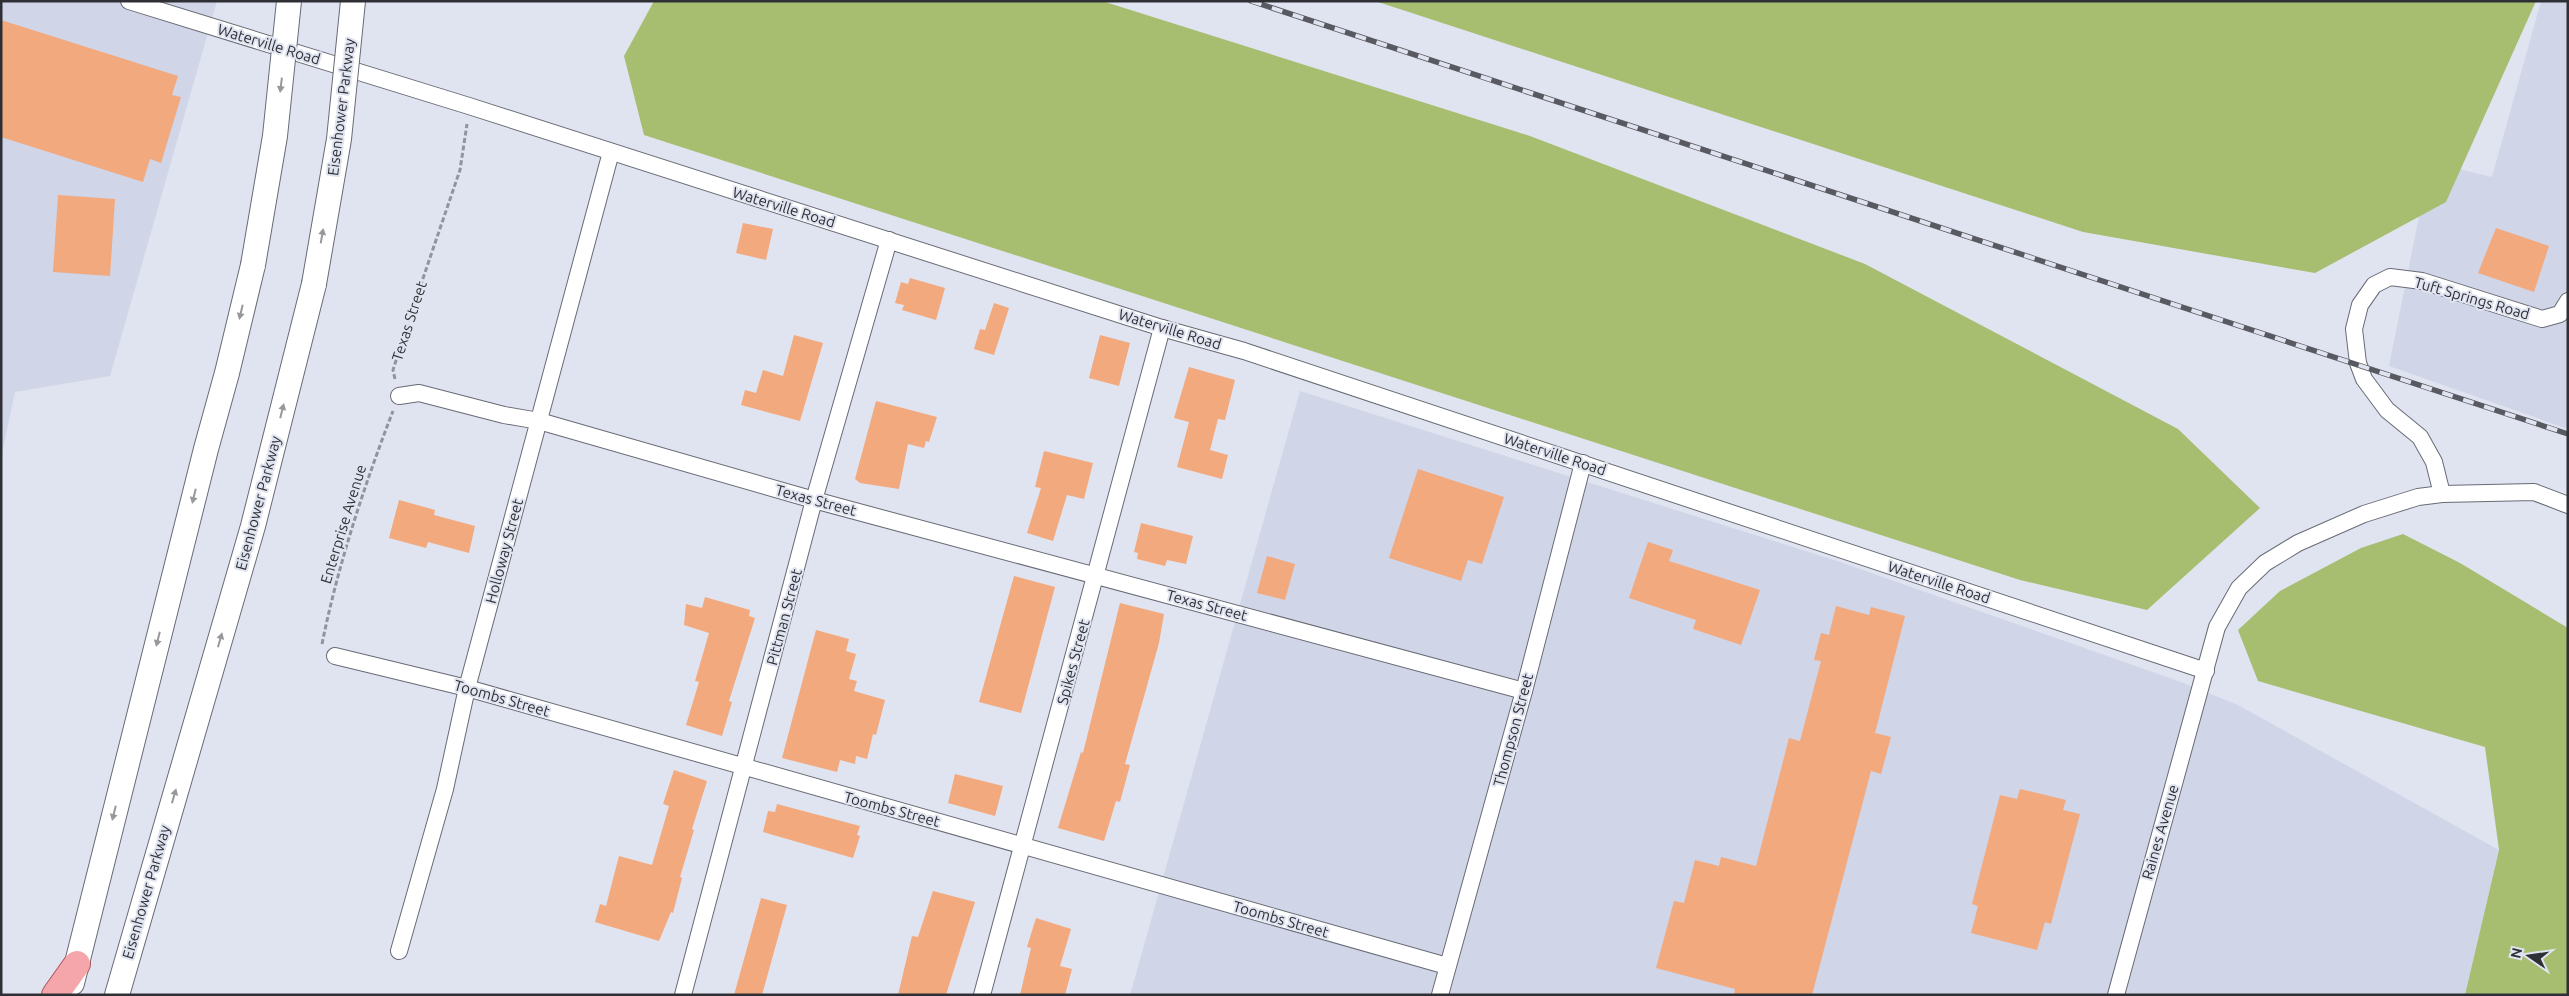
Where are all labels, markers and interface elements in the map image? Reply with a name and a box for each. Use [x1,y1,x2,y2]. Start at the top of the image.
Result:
street label: Waterville Road [216,20,322,68]
street label: Eisenhower Parkway [324,37,358,177]
one-way arrow [277,77,285,93]
street label: Waterville Road [731,183,837,231]
one-way arrow [319,228,327,244]
street label: Tuft Springs Road [2412,273,2532,323]
street label: Texas Street [388,279,430,363]
one-way arrow [237,305,245,320]
street label: Waterville Road [1117,305,1223,353]
one-way arrow [278,403,286,419]
street label: Waterville Road [1502,429,1608,479]
street label: Eisenhower Parkway [232,434,284,572]
street label: Enterprise Avenue [317,462,369,586]
street label: Texas Street [774,481,858,519]
one-way arrow [190,489,198,504]
street label: Holloway Street [482,497,526,605]
street label: Waterville Road [1886,557,1992,607]
street label: Pittman Street [763,567,805,667]
street label: Texas Street [1165,586,1249,624]
street label: Spikes Street [1053,617,1093,707]
one-way arrow [154,631,162,646]
one-way arrow [216,633,224,648]
street label: Thompson Street [1490,671,1536,789]
street label: Toombs Street [452,676,552,720]
street label: Raines Avenue [2138,783,2182,881]
street label: Toombs Street [842,788,942,830]
one-way arrow [170,789,178,804]
one-way arrow [110,806,118,821]
street label: Eisenhower Parkway [119,823,173,961]
street label: Toombs Street [1231,897,1331,941]
north arrow [2504,931,2554,981]
text: N [2507,946,2525,960]

